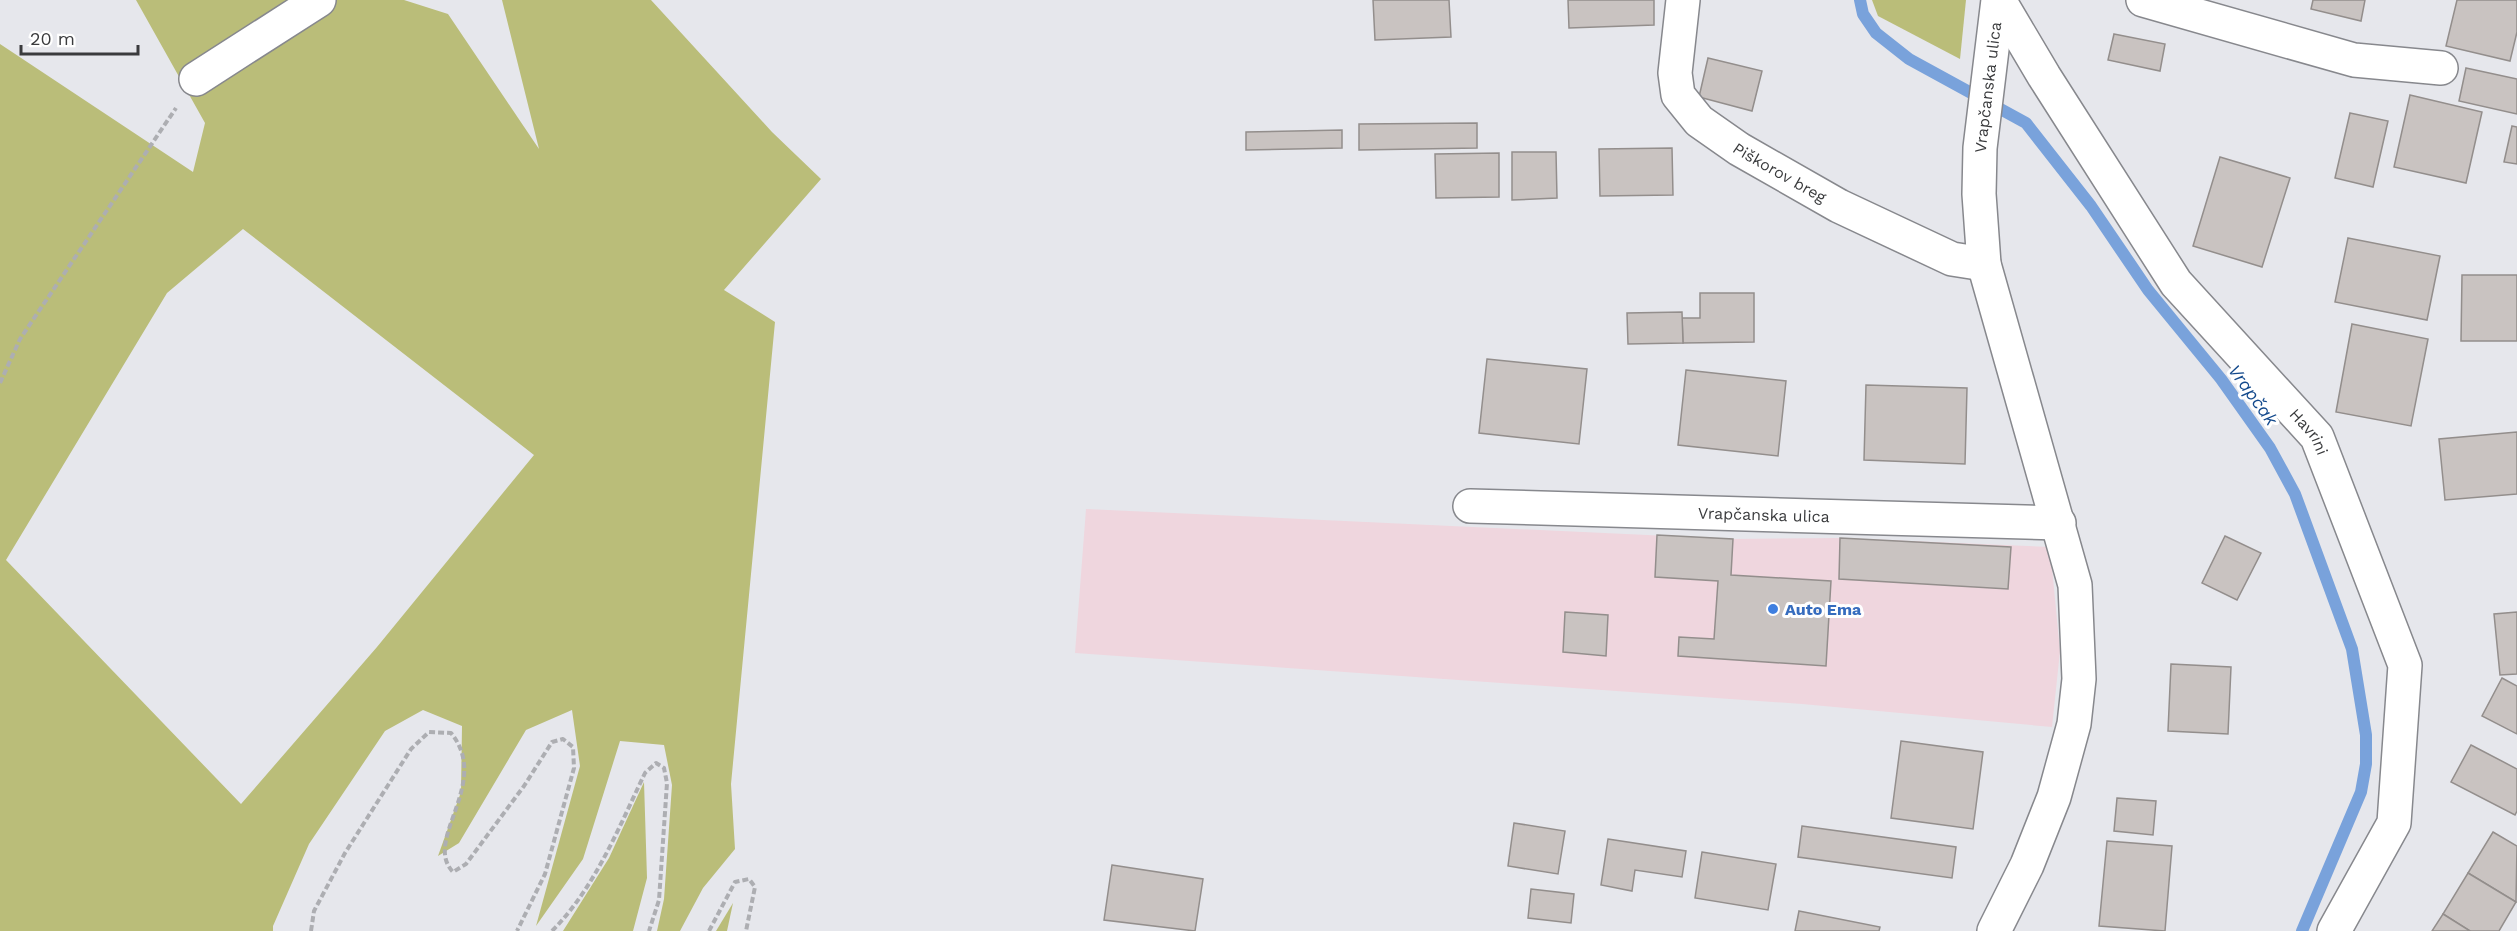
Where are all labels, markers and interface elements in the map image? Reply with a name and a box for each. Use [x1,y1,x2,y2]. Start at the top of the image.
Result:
scale bar [21,18,138,56]
street label: Vrapčanska ulica [1970,21,2005,154]
text: 20 m [30,28,75,49]
street label: Piškorov breg [1729,139,1830,207]
water label: Vrapčak [2224,360,2283,430]
street label: Havrini [2286,405,2332,458]
street label: Vrapčanska ulica [1698,504,1830,526]
place label: Auto Ema [1785,600,1862,619]
marker: Auto Ema [1766,602,1780,616]

